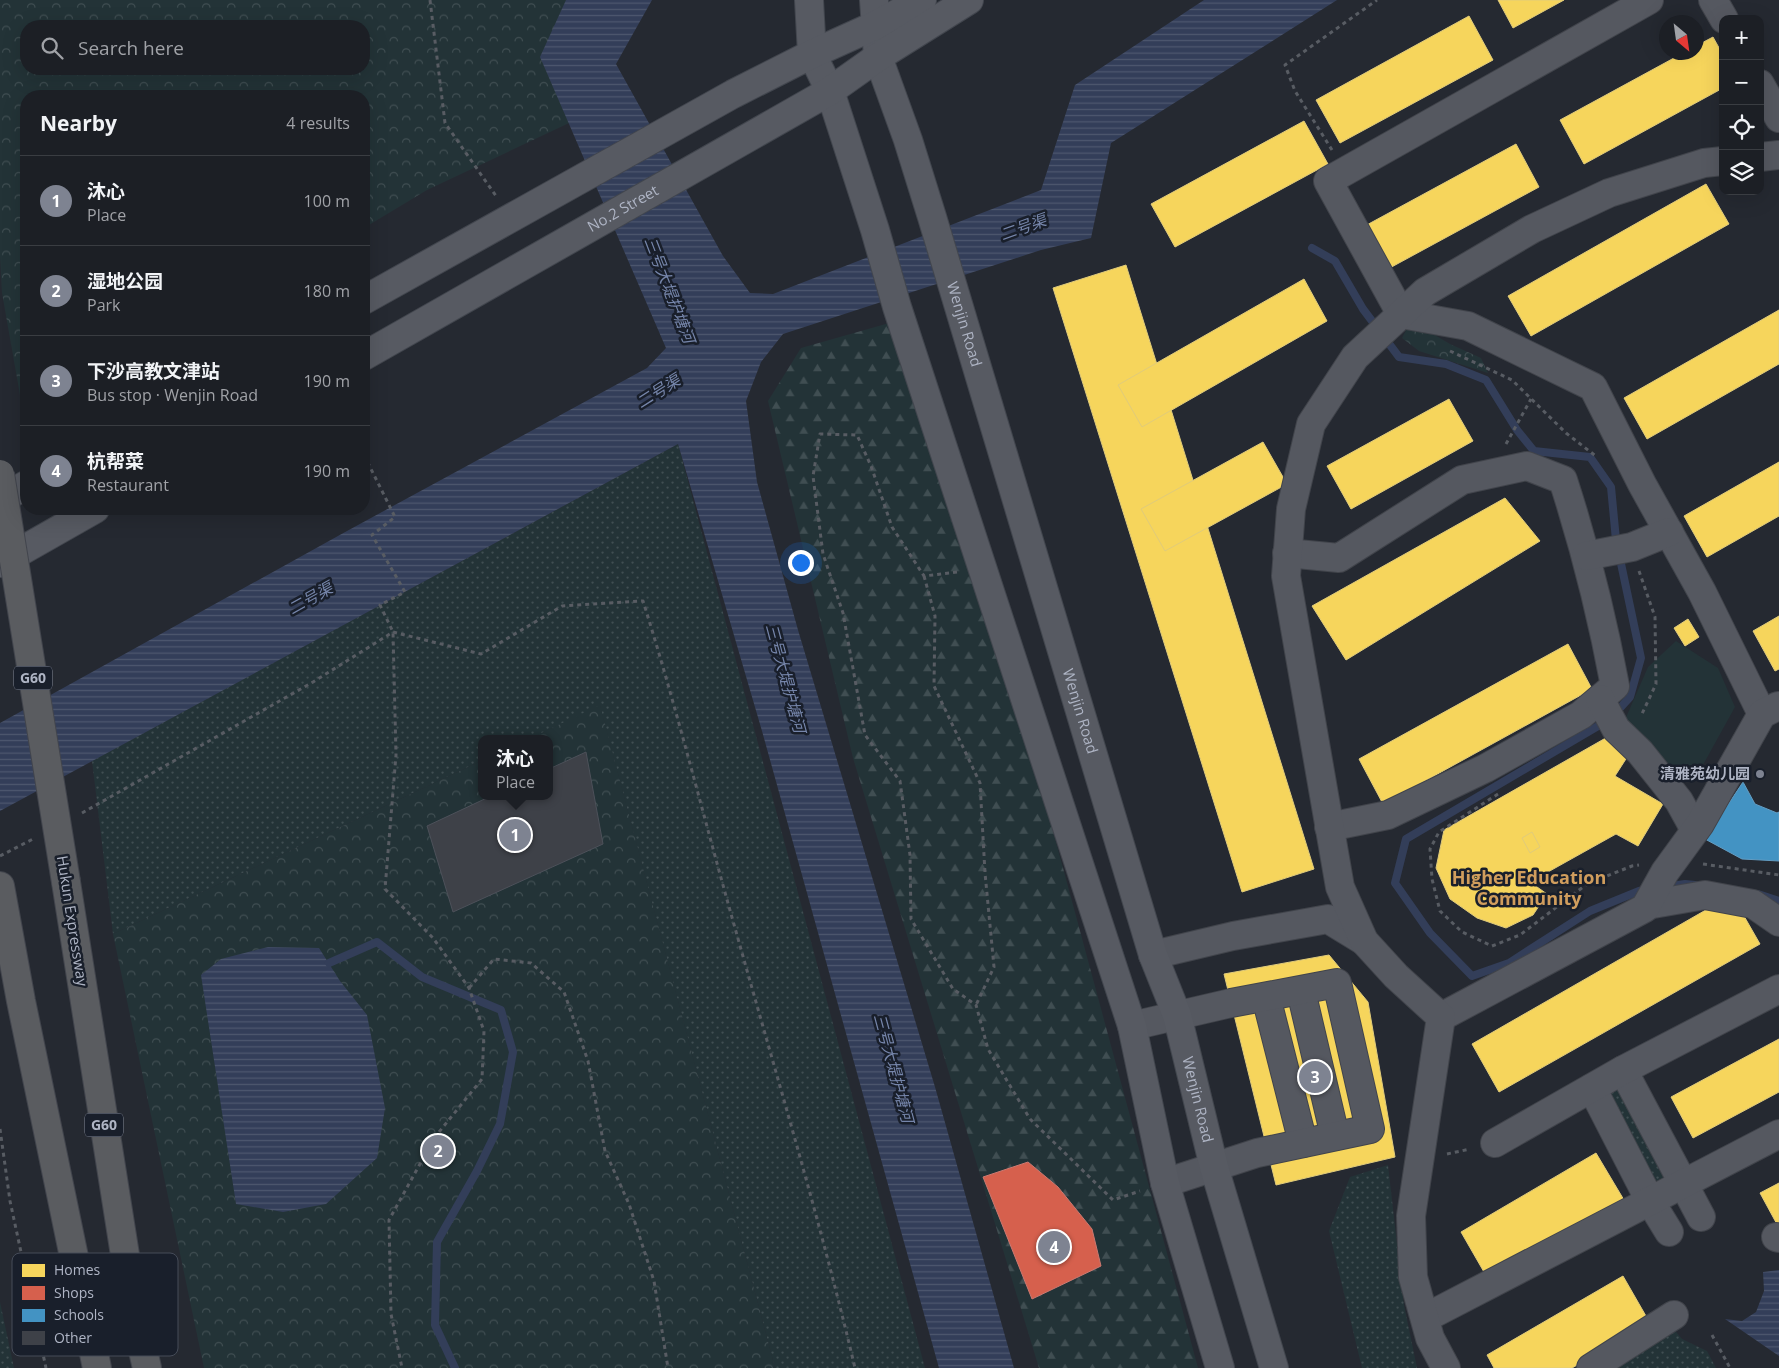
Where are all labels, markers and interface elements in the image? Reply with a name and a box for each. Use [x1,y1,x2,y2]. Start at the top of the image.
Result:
north arrow [1659,15,1704,60]
map controls [1719,15,1764,195]
button: + [1719,15,1764,60]
search box [20,20,370,75]
icon: search [38,34,66,62]
text: Search here [78,35,184,61]
button: − [1719,60,1764,105]
button: locate [1719,105,1764,150]
text: Nearby [40,109,117,137]
text: 4 results [286,112,350,134]
button: layers [1719,150,1764,195]
text: 沐心 [87,178,125,204]
street label: No.2 Street [583,180,662,236]
text: 1 [51,190,61,212]
text: 100 m [304,190,350,212]
text: Place [87,204,126,226]
water label: 二号渠 [997,208,1051,246]
water label: 三号大堤护塘河 [640,234,701,349]
text: 湿地公园 [87,268,163,294]
street label: Wenjin Road [943,279,987,369]
text: 2 [51,280,61,302]
text: 180 m [304,280,350,302]
text: Park [87,294,120,316]
text: 下沙高教文津站 [87,358,220,384]
water label: 二号渠 [632,368,686,413]
text: 3 [51,370,61,392]
text: 190 m [304,370,350,392]
text: Bus stop · Wenjin Road [87,384,258,406]
text: 杭帮菜 [87,448,144,474]
text: 4 [51,460,61,482]
text: 190 m [304,460,350,482]
text: Restaurant [87,474,169,496]
your location [788,550,814,576]
water label: 二号渠 [284,576,338,619]
water label: 三号大堤护塘河 [761,621,812,738]
road number: G60 [14,666,52,690]
street label: Wenjin Road [1059,666,1103,756]
popup [478,735,553,800]
text: 沐心 [496,745,534,771]
place label: 清雅苑幼儿园 [1660,763,1750,783]
marker: 清雅苑幼儿园 [1754,768,1766,780]
text: Place [496,771,535,793]
pin: 1 [499,816,531,854]
street label: Hukun Expressway [53,854,93,988]
district label: Higher Education Community [1452,865,1606,910]
water label: 三号大堤护塘河 [869,1011,920,1128]
street label: Wenjin Road [1178,1054,1219,1144]
pin: 3 [1299,1058,1331,1096]
road number: G60 [85,1114,123,1136]
pin: 2 [422,1132,454,1170]
pin: 4 [1038,1228,1070,1266]
legend [12,1253,178,1356]
text: Homes [54,1260,101,1279]
text: Shops [54,1283,94,1302]
text: Schools [54,1305,104,1324]
text: Other [54,1328,92,1347]

